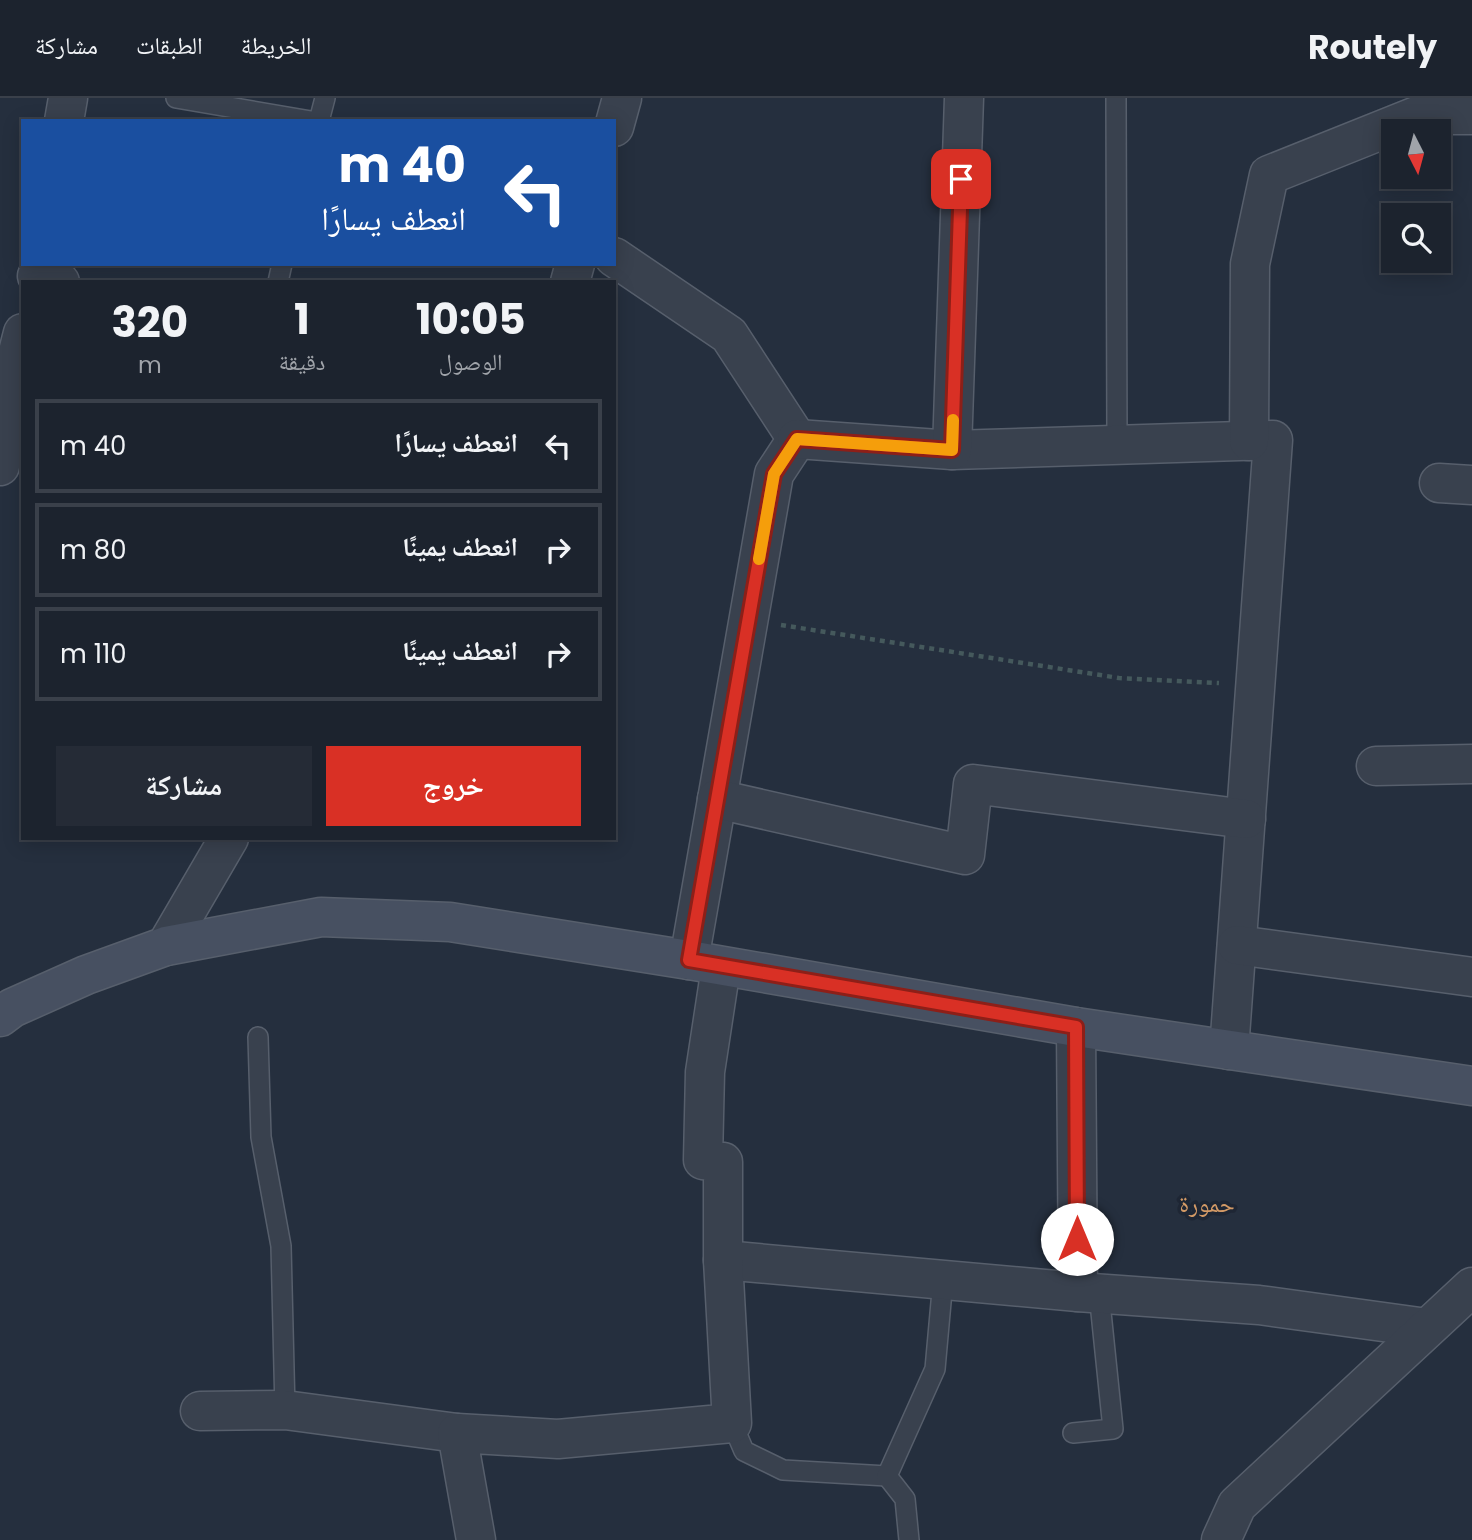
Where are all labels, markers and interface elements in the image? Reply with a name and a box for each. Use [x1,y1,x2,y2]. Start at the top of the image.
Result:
text: Routely [1308,24,1437,71]
text: مشاركة [35,29,98,62]
text: الطبقات [136,29,203,62]
text: الخريطة [241,29,311,62]
north arrow [1381,119,1451,189]
map controls [1381,119,1451,273]
text: 40 m [339,131,466,199]
icon: left [490,147,581,238]
pin [931,149,991,209]
icon: arrive [942,160,980,198]
text: انعطف يسارًا [321,196,466,241]
button: search [1381,203,1451,273]
text: 1 [294,290,310,349]
text: 10:05 [416,290,526,349]
text: 320 [111,293,188,352]
text: دقيقة [279,346,325,378]
text: الوصول [439,346,503,378]
text: m [138,349,162,381]
text: انعطف يسارًا [395,425,518,461]
icon: left [539,427,577,465]
text: 40 m [60,428,126,464]
text: انعطف يمينًا [402,529,518,565]
icon: right [539,531,577,569]
text: 80 m [60,532,126,568]
text: انعطف يمينًا [402,633,518,669]
icon: right [539,635,577,673]
text: 110 m [60,636,127,672]
button: مشاركة [56,746,312,826]
button: خروج [326,746,581,826]
district label: حمورة [1179,1187,1235,1220]
position arrow [1040,1202,1114,1276]

